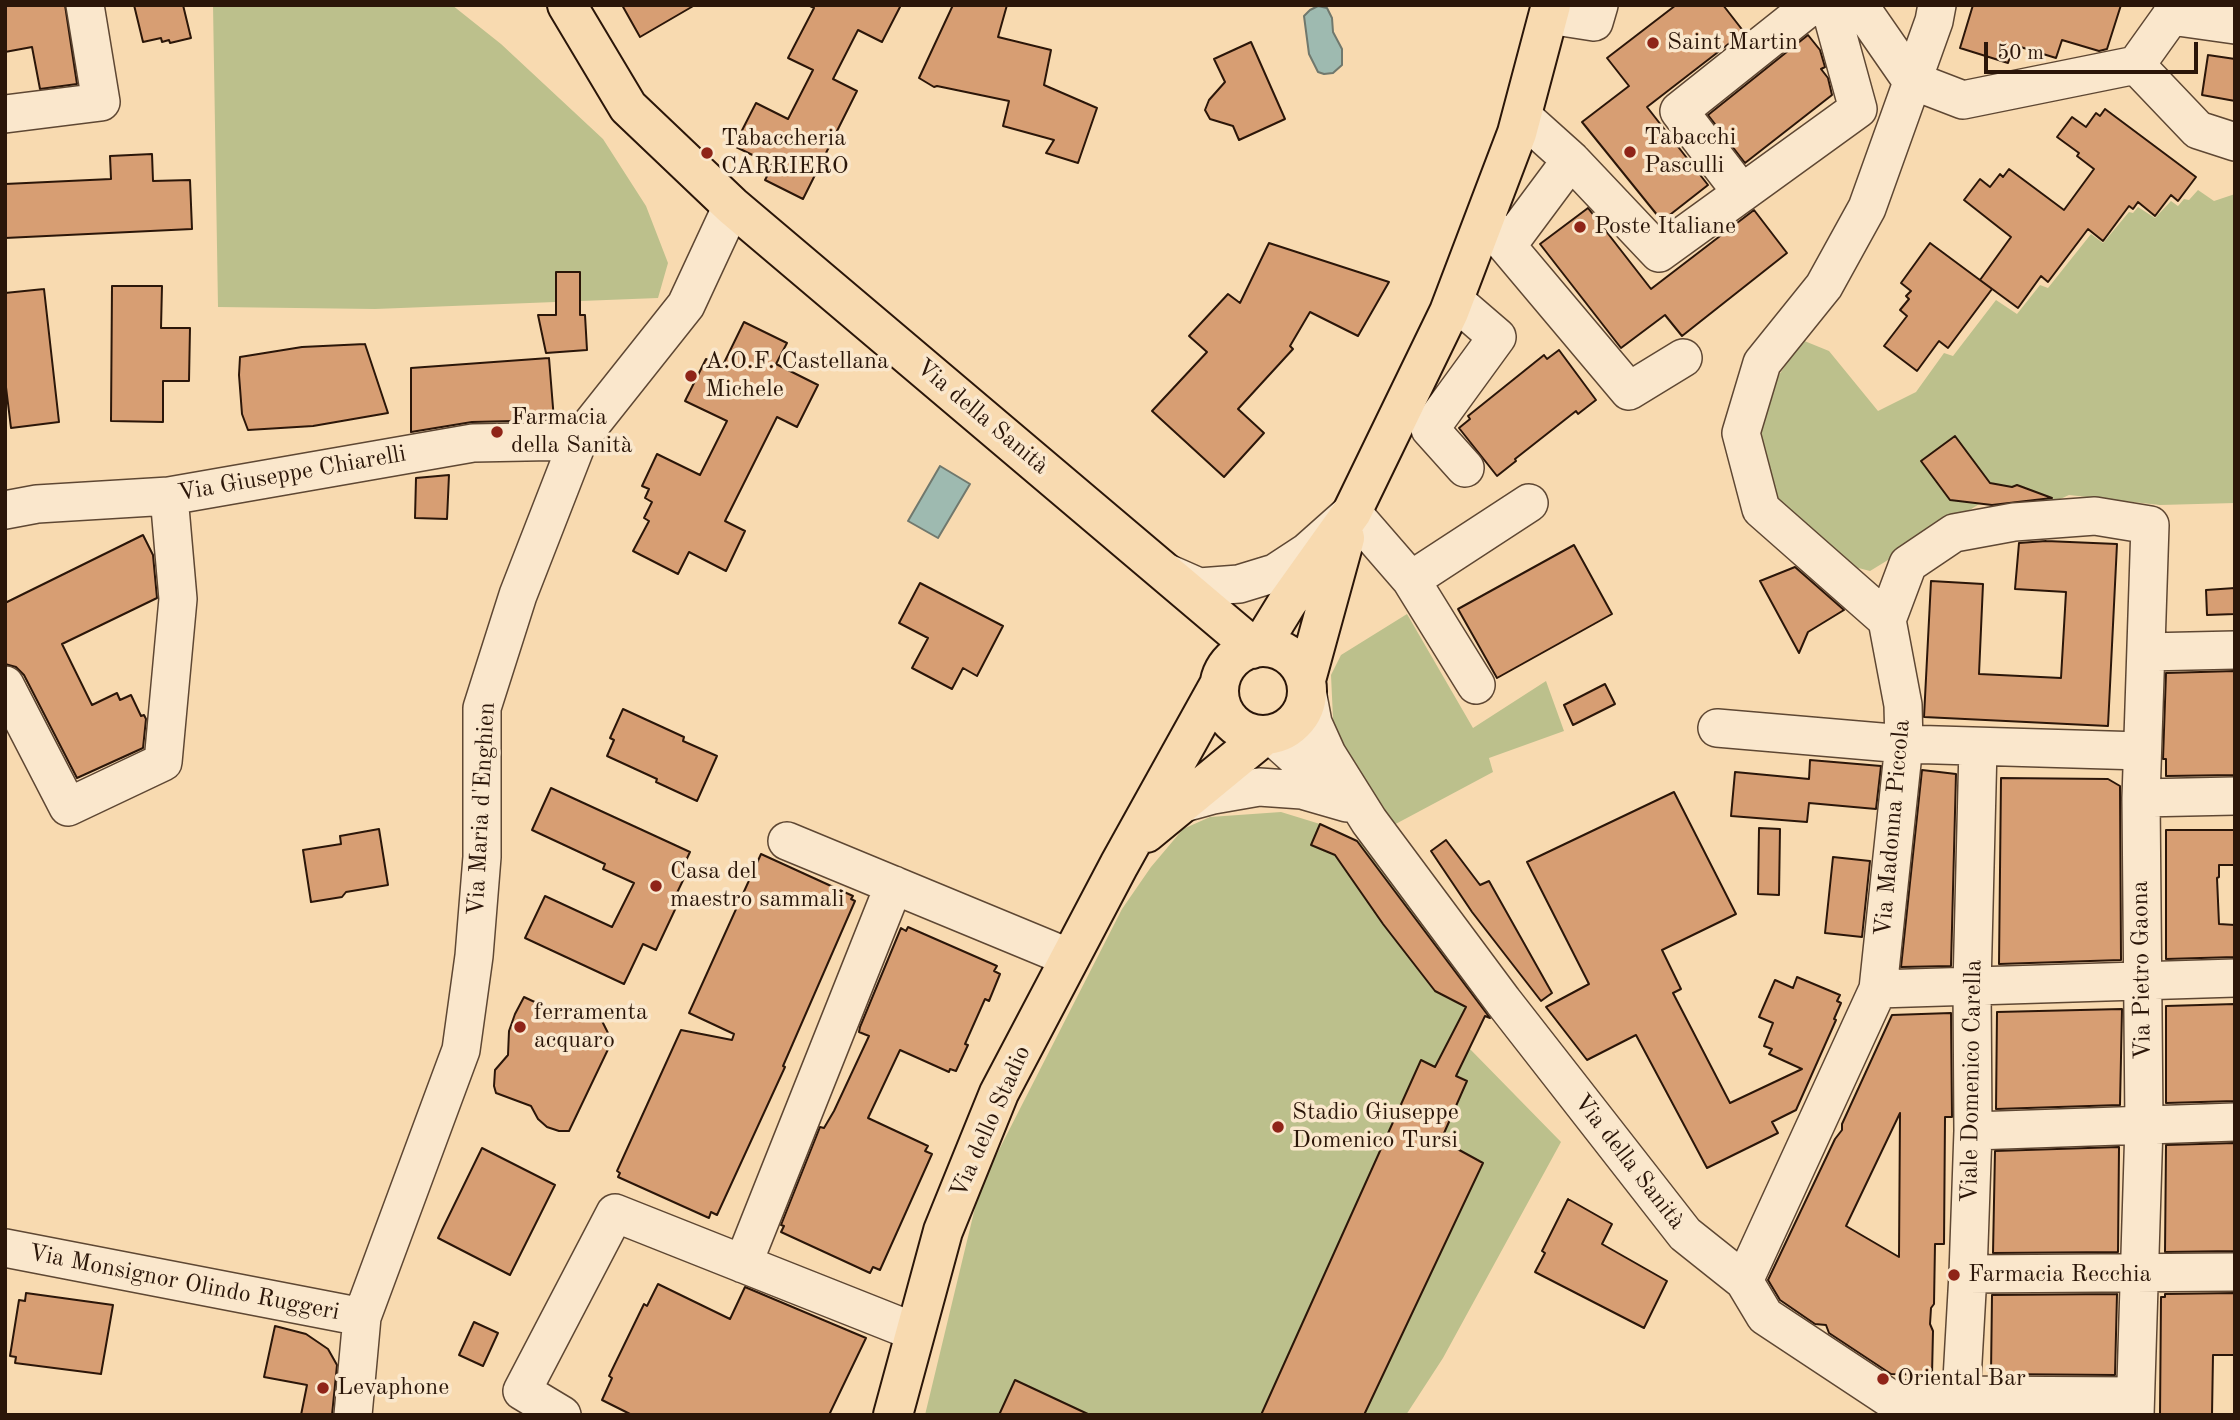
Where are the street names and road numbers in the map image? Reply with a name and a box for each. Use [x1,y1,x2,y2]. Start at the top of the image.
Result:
street label: Via della Sanità [910,353,1054,481]
street label: Via Giuseppe Chiarelli [176,440,408,508]
street label: Via Maria d'Enghien [462,702,502,916]
street label: Via Madonna Piccola [1869,718,1917,938]
street label: Via Pietro Gaona [2126,880,2158,1060]
street label: Viale Domenico Carella [1955,959,1989,1203]
street label: Via dello Stadio [945,1041,1037,1203]
street label: Via della Sanità [1567,1088,1691,1236]
street label: Via Monsignor Olindo Ruggeri [26,1239,342,1327]

